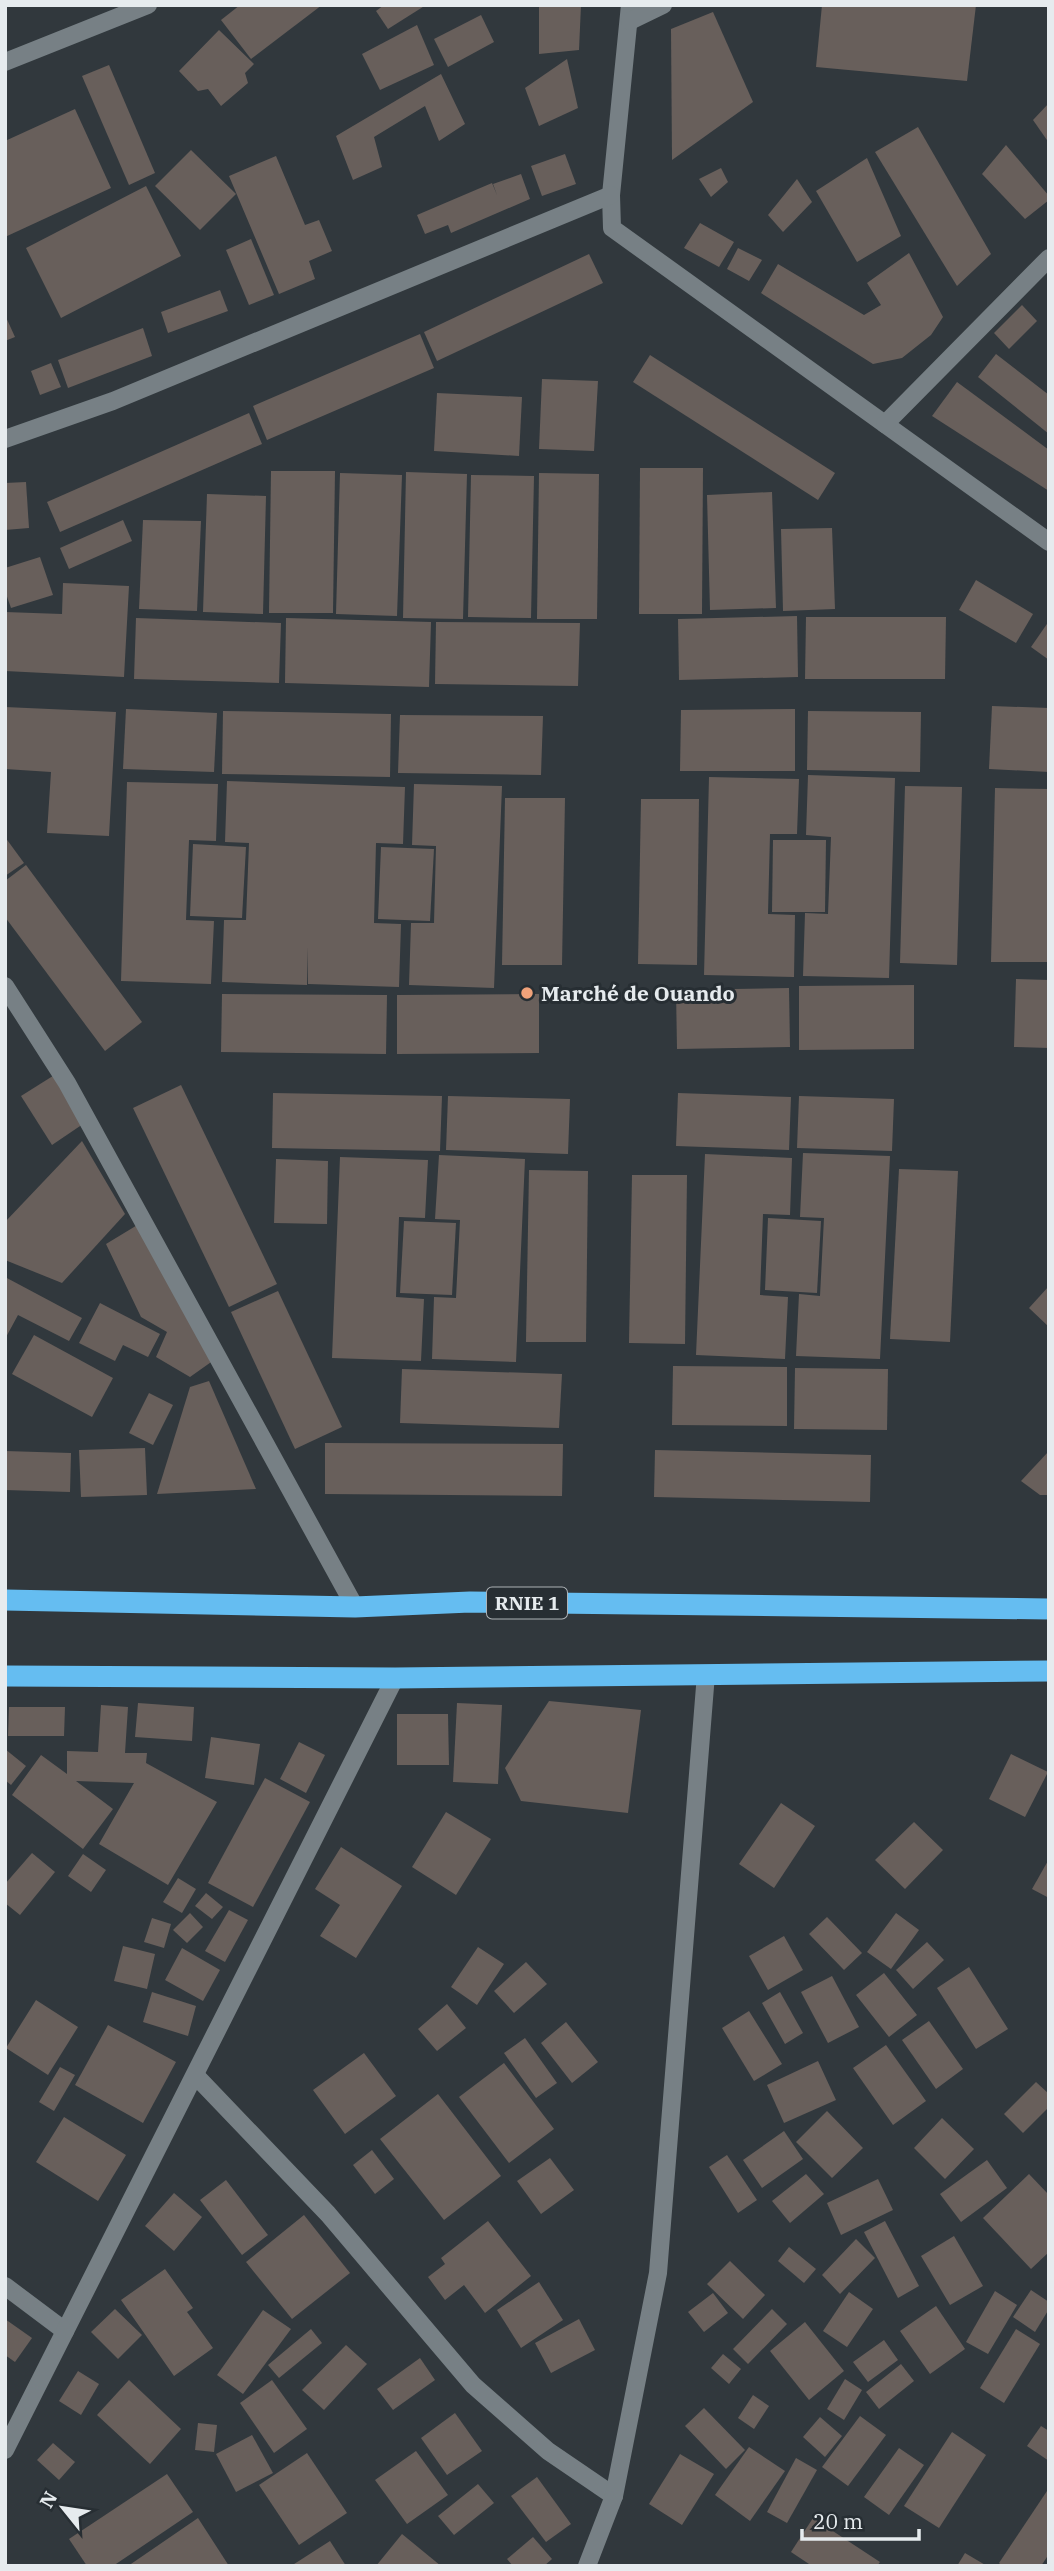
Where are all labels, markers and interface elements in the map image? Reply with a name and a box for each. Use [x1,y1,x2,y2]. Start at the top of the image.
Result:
place label: Marché de Ouando [541,979,735,1007]
marker: Marché de Ouando [519,985,535,1001]
road number: RNIE 1 [487,1588,567,1618]
north arrow [28,2473,98,2543]
text: N [34,2487,62,2512]
scale bar [802,2498,919,2542]
text: 20 m [813,2507,863,2535]

